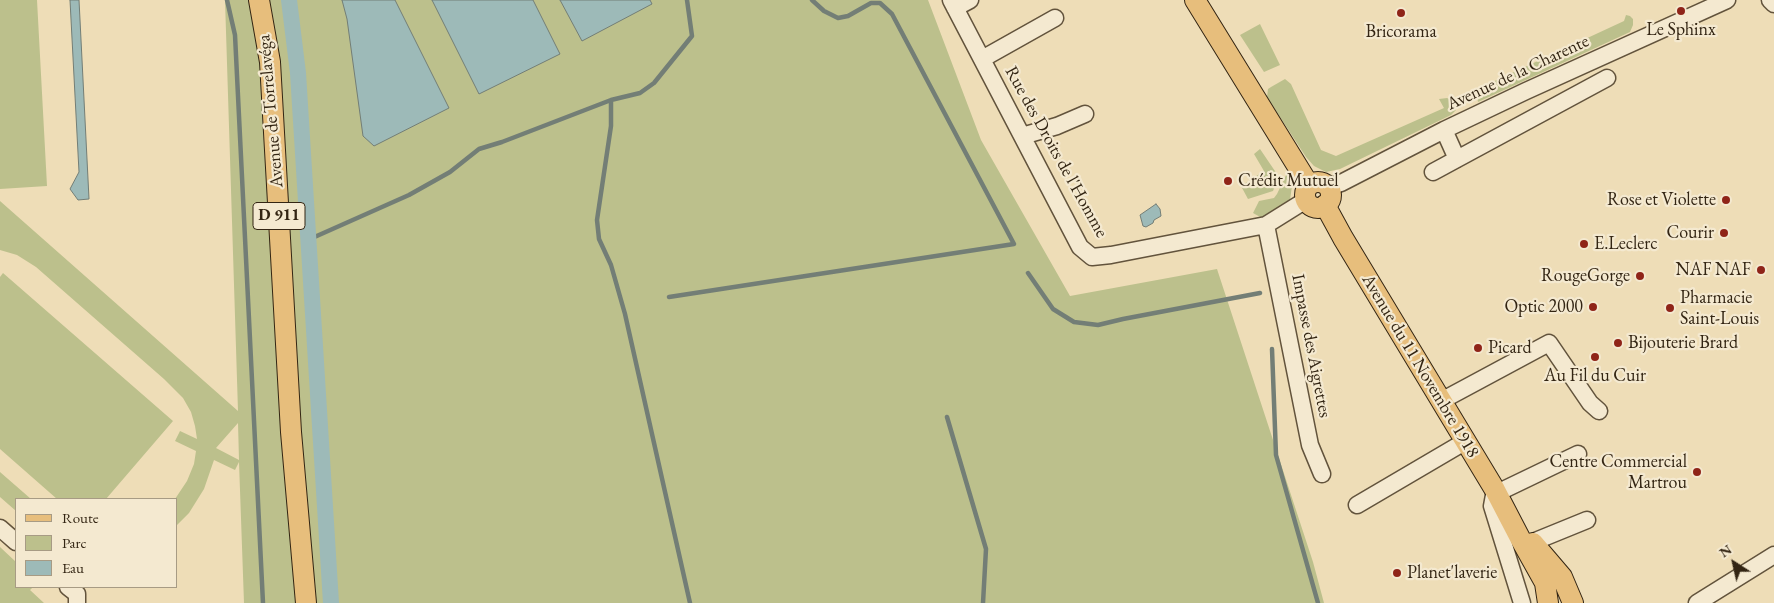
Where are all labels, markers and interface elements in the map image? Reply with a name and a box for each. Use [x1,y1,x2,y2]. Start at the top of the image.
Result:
marker: Le Sphinx [1675,5,1687,17]
marker: Bricorama [1395,7,1407,19]
place label: Le Sphinx [1646,19,1716,41]
place label: Bricorama [1365,21,1437,43]
street label: Avenue de la Charente [1443,31,1593,115]
street label: Avenue de Torrelavéga [254,33,288,189]
street label: Rue des Droits de l'Homme [1000,63,1112,241]
place label: Crédit Mutuel [1238,170,1339,192]
marker: Crédit Mutuel [1222,175,1234,187]
place label: Rose et Violette [1607,189,1716,211]
marker: Rose et Violette [1720,194,1732,206]
road number: D 911 [253,202,305,230]
place label: Courir [1666,222,1714,244]
marker: Courir [1718,227,1730,239]
place label: E.Leclerc [1594,233,1658,255]
marker: E.Leclerc [1578,238,1590,250]
place label: NAF NAF [1676,259,1751,281]
marker: NAF NAF [1755,264,1767,276]
place label: RougeGorge [1541,265,1630,287]
street label: Avenue du 11 Novembre 1918 [1357,270,1483,462]
marker: RougeGorge [1634,270,1646,282]
street label: Impasse des Aigrettes [1286,272,1336,420]
place label: Pharmacie Saint-Louis [1680,287,1759,330]
place label: Optic 2000 [1504,296,1583,318]
marker: Optic 2000 [1587,301,1599,313]
marker: Pharmacie Saint-Louis [1664,302,1676,314]
place label: Bijouterie Brard [1628,332,1738,354]
place label: Picard [1488,337,1532,359]
marker: Bijouterie Brard [1612,337,1624,349]
marker: Picard [1472,342,1484,354]
marker: Au Fil du Cuir [1589,351,1601,363]
place label: Au Fil du Cuir [1544,365,1646,387]
place label: Centre Commercial Martrou [1549,451,1687,494]
marker: Centre Commercial Martrou [1691,466,1703,478]
legend [15,498,178,588]
text: Route [62,508,99,527]
text: Parc [62,533,87,552]
north arrow [1709,538,1759,588]
text: N [1716,540,1735,561]
text: Eau [62,558,84,577]
place label: Planet'laverie [1407,562,1497,584]
marker: Planet'laverie [1391,567,1403,579]

